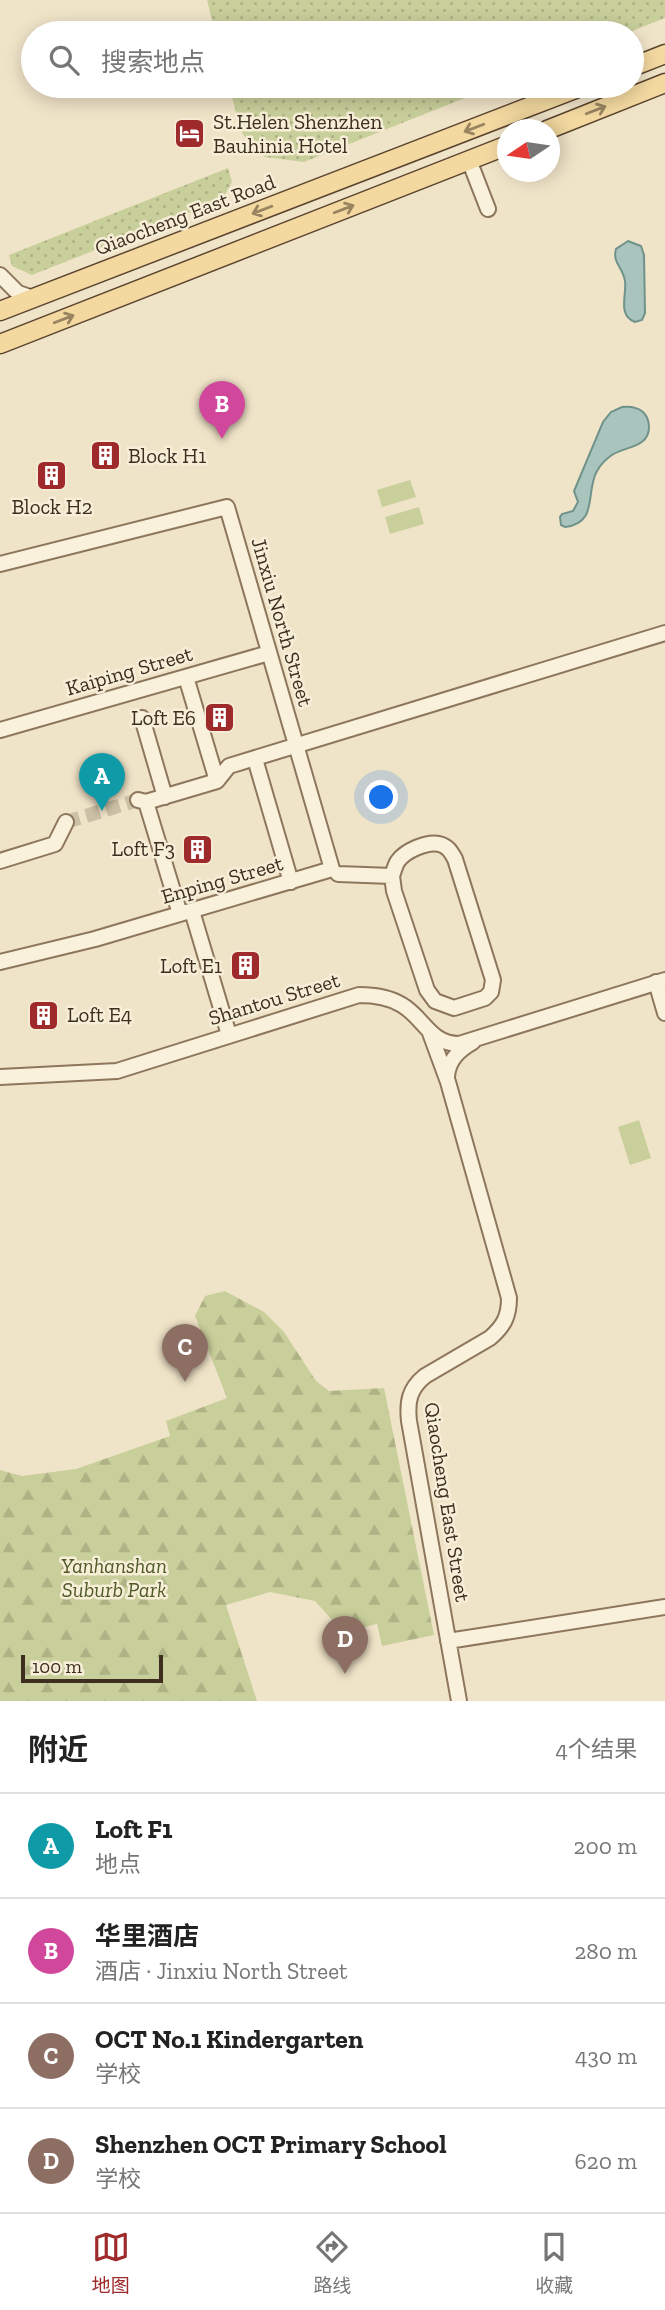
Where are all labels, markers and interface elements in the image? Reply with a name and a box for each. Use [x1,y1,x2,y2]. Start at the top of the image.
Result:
search box [21,21,644,98]
icon: search [45,41,83,79]
text: 搜索地点 [101,46,205,78]
one-way arrow [584,103,606,116]
place label: St.Helen Shenzhen Bauhinia Hotel [213,109,382,158]
hotel icon: St.Helen Shenzhen Bauhinia Hotel [173,117,207,151]
north arrow [497,119,560,182]
one-way arrow [463,123,485,135]
street label: Qiaocheng East Road [91,168,279,260]
one-way arrow [332,201,354,214]
one-way arrow [251,204,273,217]
one-way arrow [52,311,74,324]
pin: B [199,381,245,439]
building icon: Block H1 [88,439,122,473]
place label: Block H1 [128,443,206,468]
building icon: Block H2 [35,458,69,492]
place label: Block H2 [12,494,92,519]
street label: Jinxiu North Street [246,535,319,709]
street label: Kaiping Street [63,640,195,701]
building icon: Loft E6 [202,701,236,735]
place label: Loft E6 [131,705,196,730]
pin: A [79,753,125,811]
your location [364,780,398,814]
building icon: Loft F3 [181,832,215,866]
place label: Loft F3 [112,836,175,861]
street label: Enping Street [158,850,286,909]
building icon: Loft E1 [228,949,262,983]
place label: Loft E1 [160,953,222,978]
street label: Shantou Street [205,967,343,1030]
building icon: Loft E4 [27,998,61,1032]
place label: Loft E4 [67,1002,132,1027]
pin: C [162,1324,208,1382]
street label: Qiaocheng East Street [419,1400,476,1604]
park label: Yanhanshan Suburb Park [61,1553,167,1602]
pin: D [322,1616,368,1674]
scale bar [21,1652,163,1684]
text: 100 m [32,1655,82,1678]
text: 附近 [28,1732,88,1768]
text: 4个结果 [556,1735,637,1763]
text: Loft F1 [95,1813,172,1845]
text: A [43,1832,59,1860]
text: 200 m [574,1832,637,1860]
text: 地点 [95,1850,141,1878]
text: 华里酒店 [95,1920,199,1952]
text: B [44,1937,58,1965]
text: 280 m [574,1937,637,1965]
text: 酒店 · Jinxiu North Street [95,1957,348,1985]
text: OCT No.1 Kindergarten [95,2023,363,2055]
text: C [44,2042,58,2070]
text: 430 m [575,2042,637,2070]
text: 学校 [95,2060,141,2088]
text: Shenzhen OCT Primary School [95,2128,447,2160]
text: D [43,2147,59,2175]
text: 620 m [575,2147,637,2175]
text: 学校 [95,2165,141,2193]
tab: 地图 [92,2228,130,2297]
tab: 路线 [313,2228,351,2297]
tab: 收藏 [535,2228,573,2297]

